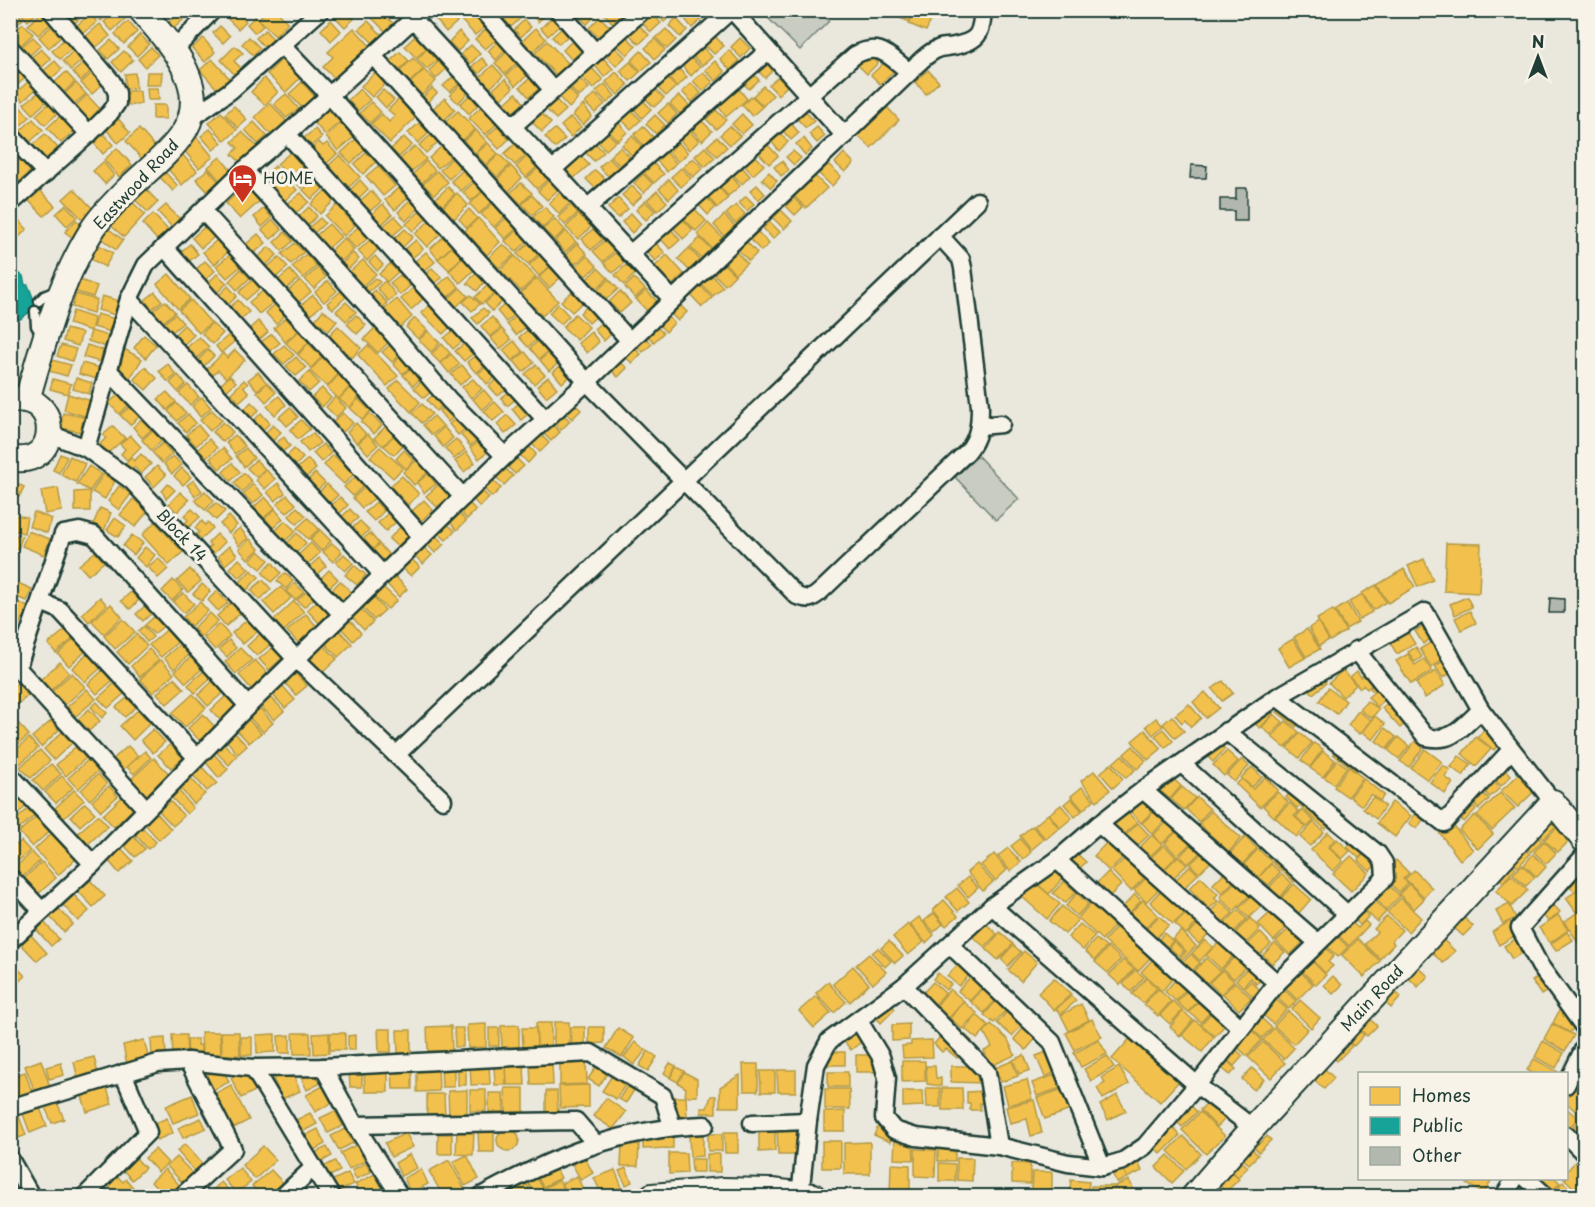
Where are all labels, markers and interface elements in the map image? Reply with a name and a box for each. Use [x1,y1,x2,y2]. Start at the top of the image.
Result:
north arrow [1508,27,1568,87]
text: N [1532,29,1544,53]
street label: Eastwood Road [87,133,184,234]
hotel icon: HOME [226,162,258,204]
place label: HOME [263,165,314,189]
street label: Block 14 [152,502,214,566]
street label: Main Road [1334,959,1408,1036]
legend [1358,1072,1568,1180]
text: Homes [1412,1081,1470,1108]
text: Public [1412,1111,1463,1138]
text: Other [1412,1141,1462,1168]

